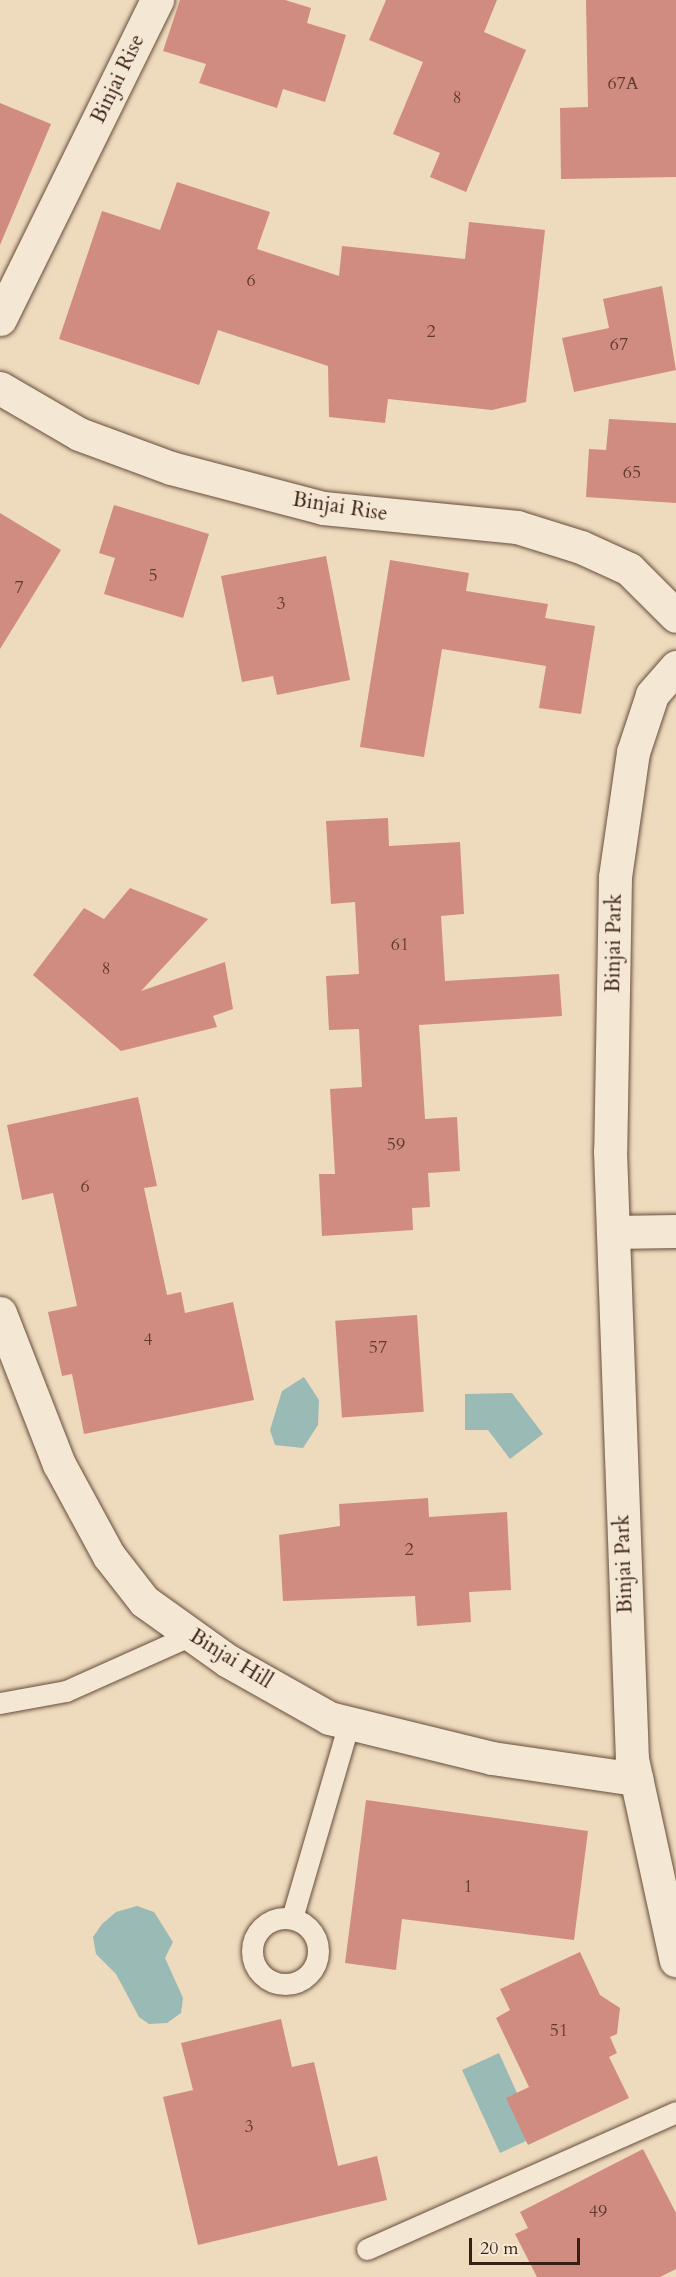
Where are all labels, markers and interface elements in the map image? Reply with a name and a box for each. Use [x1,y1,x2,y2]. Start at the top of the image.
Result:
street label: Binjai Rise [86,30,150,128]
house number: 67A [607,73,639,95]
house number: 8 [452,87,462,109]
house number: 6 [246,270,256,292]
house number: 2 [426,321,436,343]
house number: 67 [610,334,628,356]
house number: 65 [623,462,641,484]
street label: Binjai Rise [291,487,389,527]
house number: 5 [148,565,158,587]
house number: 7 [14,577,24,599]
house number: 3 [276,593,286,615]
street label: Binjai Park [601,893,627,993]
house number: 61 [391,934,409,956]
house number: 8 [101,958,111,980]
house number: 59 [387,1134,405,1156]
house number: 6 [80,1176,90,1198]
house number: 4 [143,1329,153,1351]
house number: 57 [369,1337,387,1359]
street label: Binjai Park [610,1514,638,1614]
house number: 2 [404,1539,414,1561]
street label: Binjai Hill [185,1624,277,1694]
house number: 1 [463,1876,473,1898]
house number: 51 [550,2020,568,2042]
house number: 3 [244,2116,254,2138]
house number: 49 [589,2201,607,2223]
scale bar [472,2226,583,2264]
text: 20 m [480,2236,519,2261]

